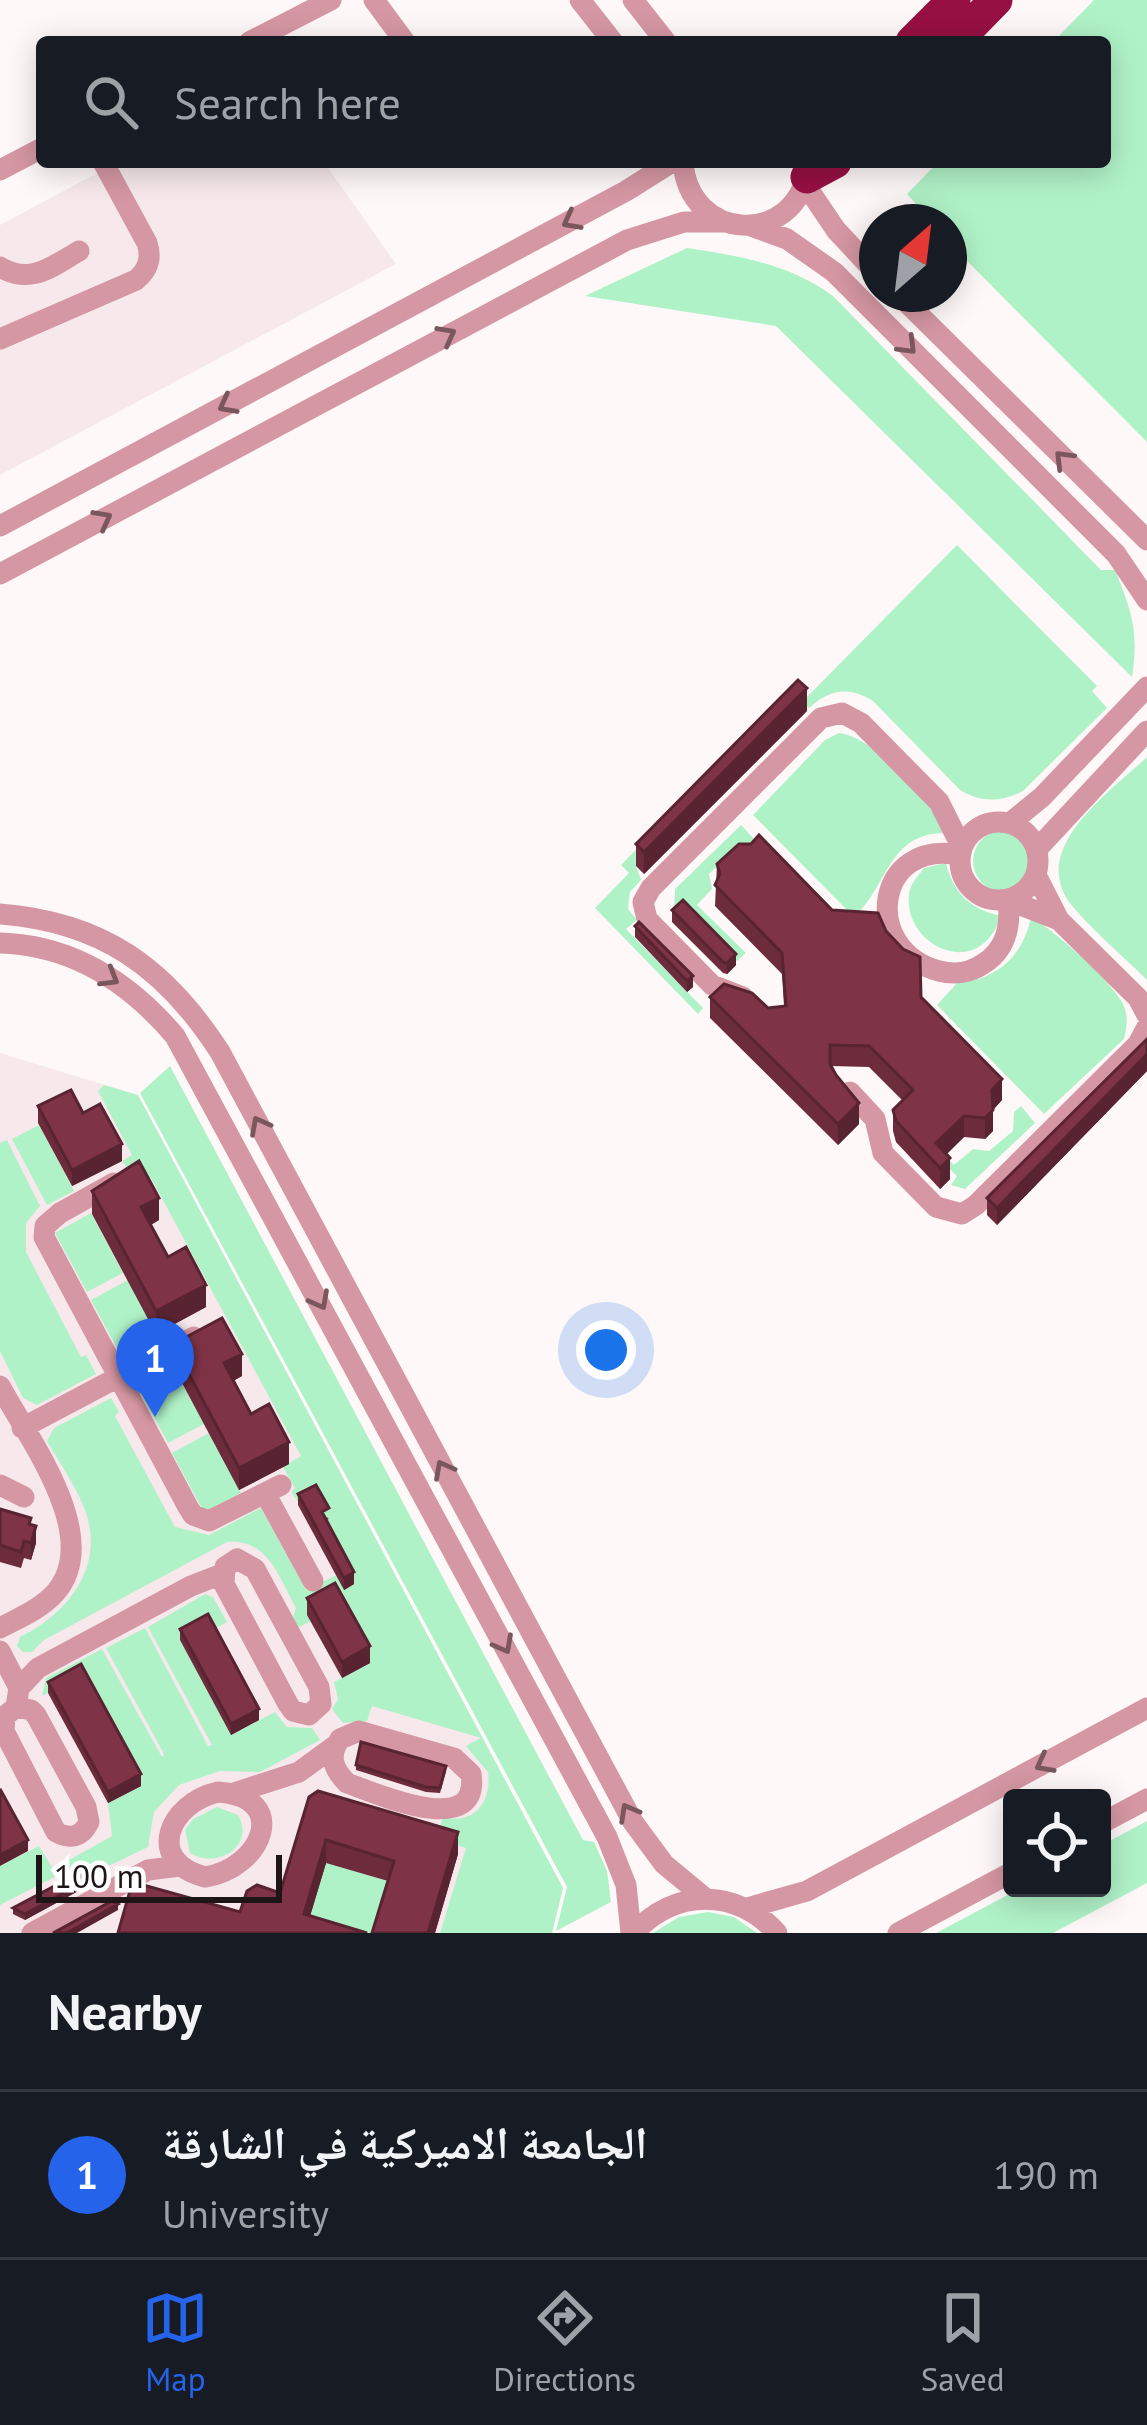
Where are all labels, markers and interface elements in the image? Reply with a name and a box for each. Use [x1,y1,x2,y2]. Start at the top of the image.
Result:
search box [36,36,1111,168]
icon: search [78,69,144,135]
text: Search here [174,73,401,131]
north arrow [859,204,967,312]
one-way arrow [563,207,584,230]
one-way arrow [434,326,455,349]
one-way arrow [894,332,916,354]
one-way arrow [219,391,240,414]
one-way arrow [1055,451,1077,473]
one-way arrow [91,510,112,533]
one-way arrow [97,964,119,986]
one-way arrow [250,1116,273,1137]
one-way arrow [306,1289,329,1310]
pin: 1 [116,1318,194,1417]
your location [576,1320,636,1380]
one-way arrow [434,1460,457,1481]
one-way arrow [490,1632,513,1653]
one-way arrow [1035,1750,1057,1773]
map controls [1003,1789,1111,1897]
button: locate [1003,1789,1111,1897]
one-way arrow [619,1803,642,1825]
scale bar [36,1849,282,1902]
text: 100 m [54,1854,144,1897]
text: Nearby [48,1978,202,2044]
text: الجامعة الاميركية في الشارقة [162,2113,648,2171]
text: 1 [76,2149,98,2200]
text: 190 m [993,2149,1099,2200]
text: University [162,2188,329,2239]
tab: Map [142,2285,208,2400]
tab: Directions [493,2285,636,2400]
tab: Saved [921,2285,1005,2400]

